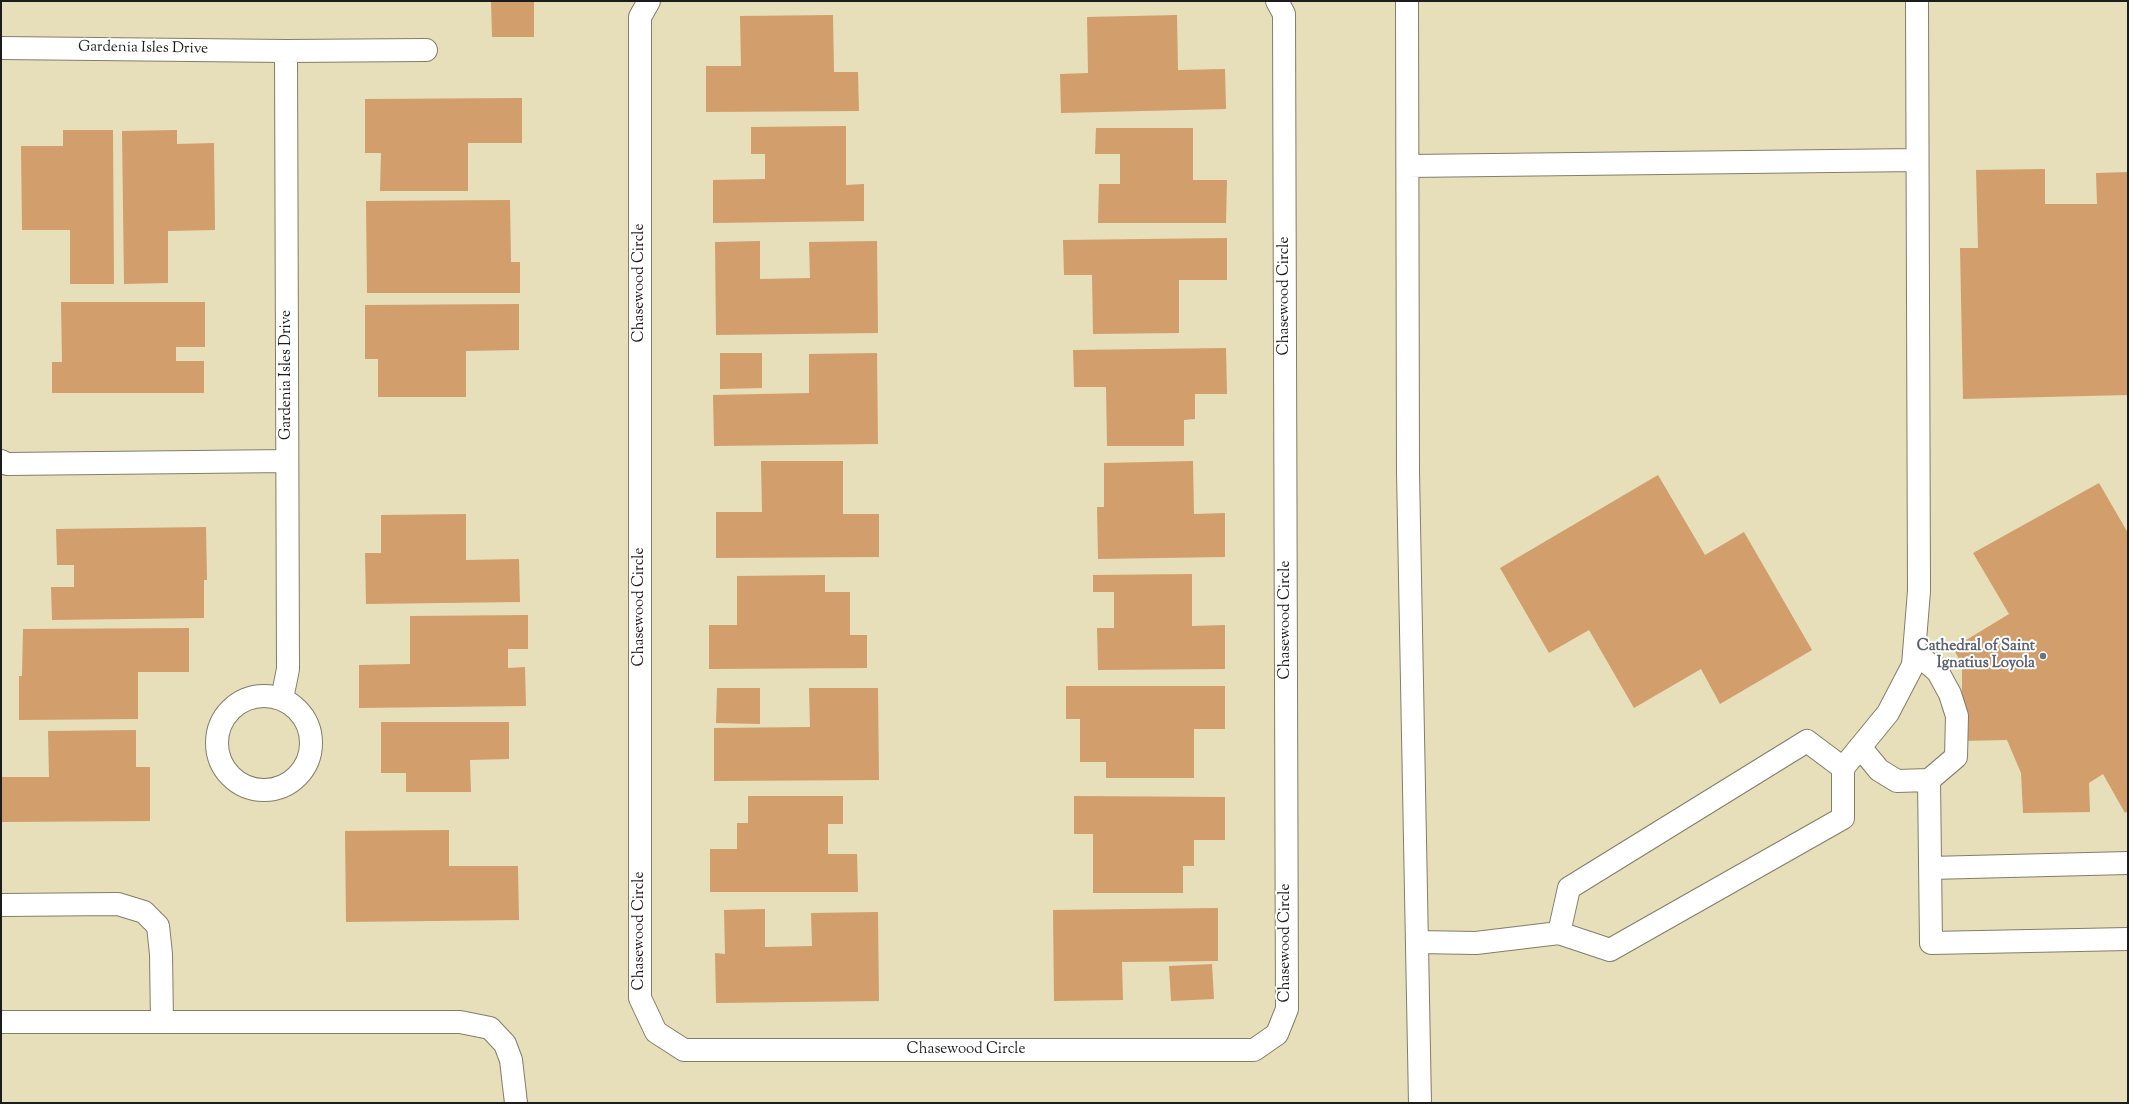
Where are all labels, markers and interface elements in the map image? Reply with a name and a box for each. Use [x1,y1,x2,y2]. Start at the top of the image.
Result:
street label: Gardenia Isles Drive [78,39,208,59]
street label: Chasewood Circle [631,224,649,342]
street label: Chasewood Circle [1276,237,1294,355]
street label: Gardenia Isles Drive [278,310,296,440]
street label: Chasewood Circle [631,548,649,666]
street label: Chasewood Circle [1277,561,1295,679]
place label: Cathedral of Saint Ignatius Loyola [1917,638,2035,673]
marker: Cathedral of Saint Ignatius Loyola [2038,651,2048,661]
street label: Chasewood Circle [631,872,649,990]
street label: Chasewood Circle [1277,884,1295,1002]
street label: Chasewood Circle [907,1041,1025,1059]

